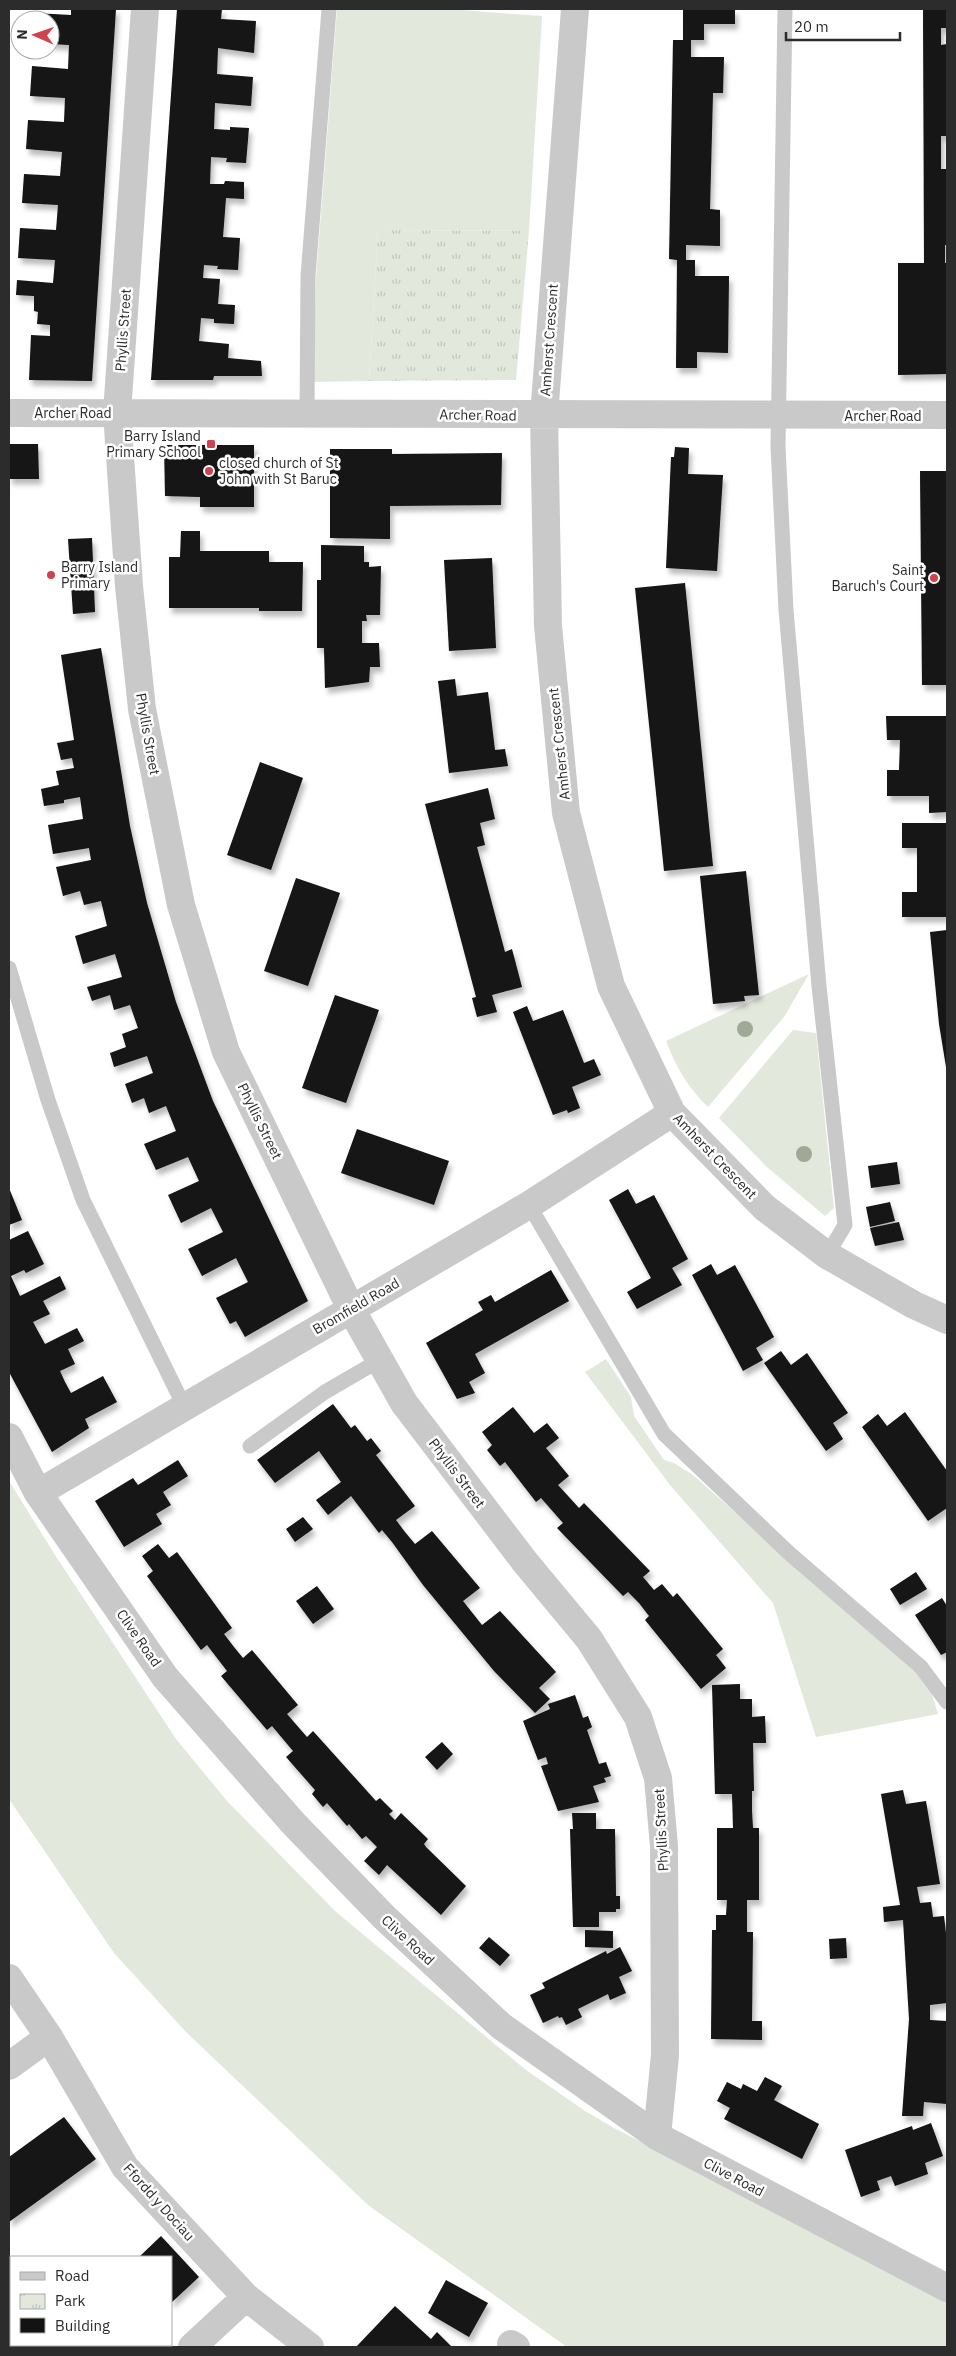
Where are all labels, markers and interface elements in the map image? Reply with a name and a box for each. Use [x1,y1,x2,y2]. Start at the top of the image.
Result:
north arrow [10,10,60,60]
scale bar [786,10,900,42]
text: 20 m [794,17,829,36]
text: N [13,29,31,40]
street label: Amherst Crescent [536,283,562,397]
street label: Phyllis Street [111,288,135,372]
street label: Archer Road [34,404,112,422]
street label: Archer Road [439,405,517,425]
street label: Archer Road [844,407,922,425]
place label: Barry Island Primary School [106,427,201,461]
marker: Barry Island Primary School [205,438,217,450]
place label: closed church of St John with St Baruc [219,454,339,488]
marker: closed church of St John with St Baruc [203,465,215,477]
place label: Barry Island Primary [61,558,138,592]
place label: Saint Baruch's Court [831,561,924,595]
marker: Barry Island Primary [45,569,57,581]
marker: Saint Baruch's Court [928,572,940,584]
street label: Amherst Crescent [544,687,574,801]
street label: Phyllis Street [132,692,164,776]
street label: Phyllis Street [234,1080,286,1162]
street label: Amherst Crescent [669,1109,761,1203]
street label: Bromfield Road [309,1274,403,1338]
street label: Phyllis Street [425,1434,489,1512]
street label: Clive Road [113,1606,165,1670]
street label: Phyllis Street [650,1788,672,1872]
street label: Clive Road [378,1911,438,1969]
street label: Clive Road [701,2154,767,2200]
street label: Ffordd y Dociau [119,2159,199,2245]
legend [10,2256,172,2346]
text: Road [55,2266,90,2285]
text: Park [55,2291,85,2310]
text: Building [55,2316,110,2335]

